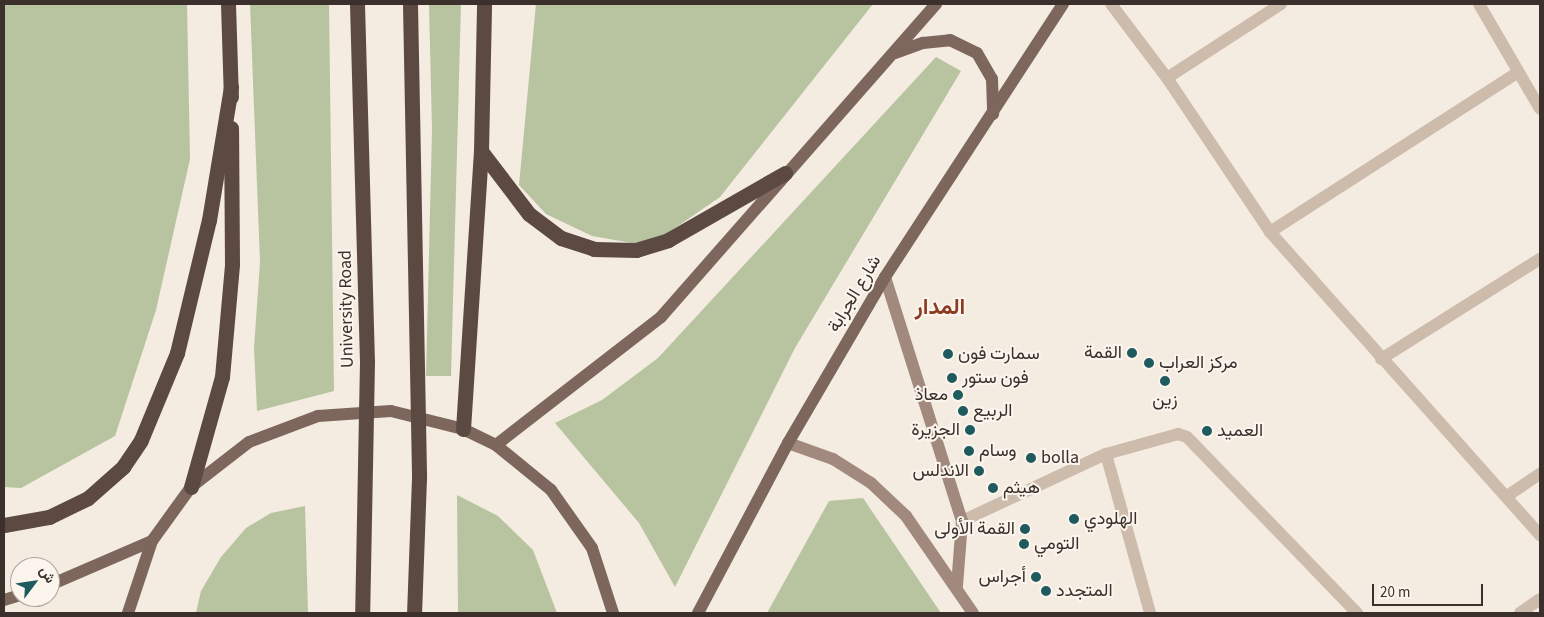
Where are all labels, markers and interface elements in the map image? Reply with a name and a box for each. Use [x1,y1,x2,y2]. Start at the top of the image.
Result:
street label: University Road [335,250,359,368]
street label: شارع الجرابة [824,252,886,336]
district label: المدار [915,295,965,321]
place label: القمة [1084,342,1122,364]
place label: سمارت فون [958,343,1040,365]
marker: القمة [1126,347,1138,359]
marker: سمارت فون [942,348,954,360]
place label: مركز العراب [1159,352,1238,374]
marker: مركز العراب [1143,357,1155,369]
place label: فون ستور [962,367,1029,389]
marker: فون ستور [946,372,958,384]
marker: زين [1159,375,1171,387]
place label: معاذ [915,384,948,406]
marker: معاذ [952,389,964,401]
place label: زين [1152,389,1178,411]
place label: الربيع [973,400,1012,422]
marker: الربيع [957,405,969,417]
place label: الجزيرة [911,419,960,441]
place label: العميد [1217,420,1263,442]
marker: الجزيرة [964,424,976,436]
marker: العميد [1201,425,1213,437]
place label: وسام [979,440,1017,462]
marker: وسام [963,445,975,457]
place label: bolla [1041,447,1079,469]
marker: bolla [1025,452,1037,464]
place label: الاندلس [912,460,969,482]
marker: الاندلس [973,465,985,477]
place label: هيثم [1003,477,1040,499]
marker: هيثم [987,482,999,494]
place label: الهلودي [1084,508,1137,530]
marker: الهلودي [1068,513,1080,525]
place label: القمة الأولى [934,518,1015,540]
marker: القمة الأولى [1019,523,1031,535]
place label: التومي [1034,533,1079,555]
marker: التومي [1018,538,1030,550]
north arrow [10,557,60,607]
text: ش [34,562,60,587]
place label: أجراس [979,566,1026,588]
marker: أجراس [1030,571,1042,583]
scale bar [1374,574,1485,606]
place label: المتجدد [1056,580,1113,602]
text: 20 m [1380,582,1410,603]
marker: المتجدد [1040,585,1052,597]

